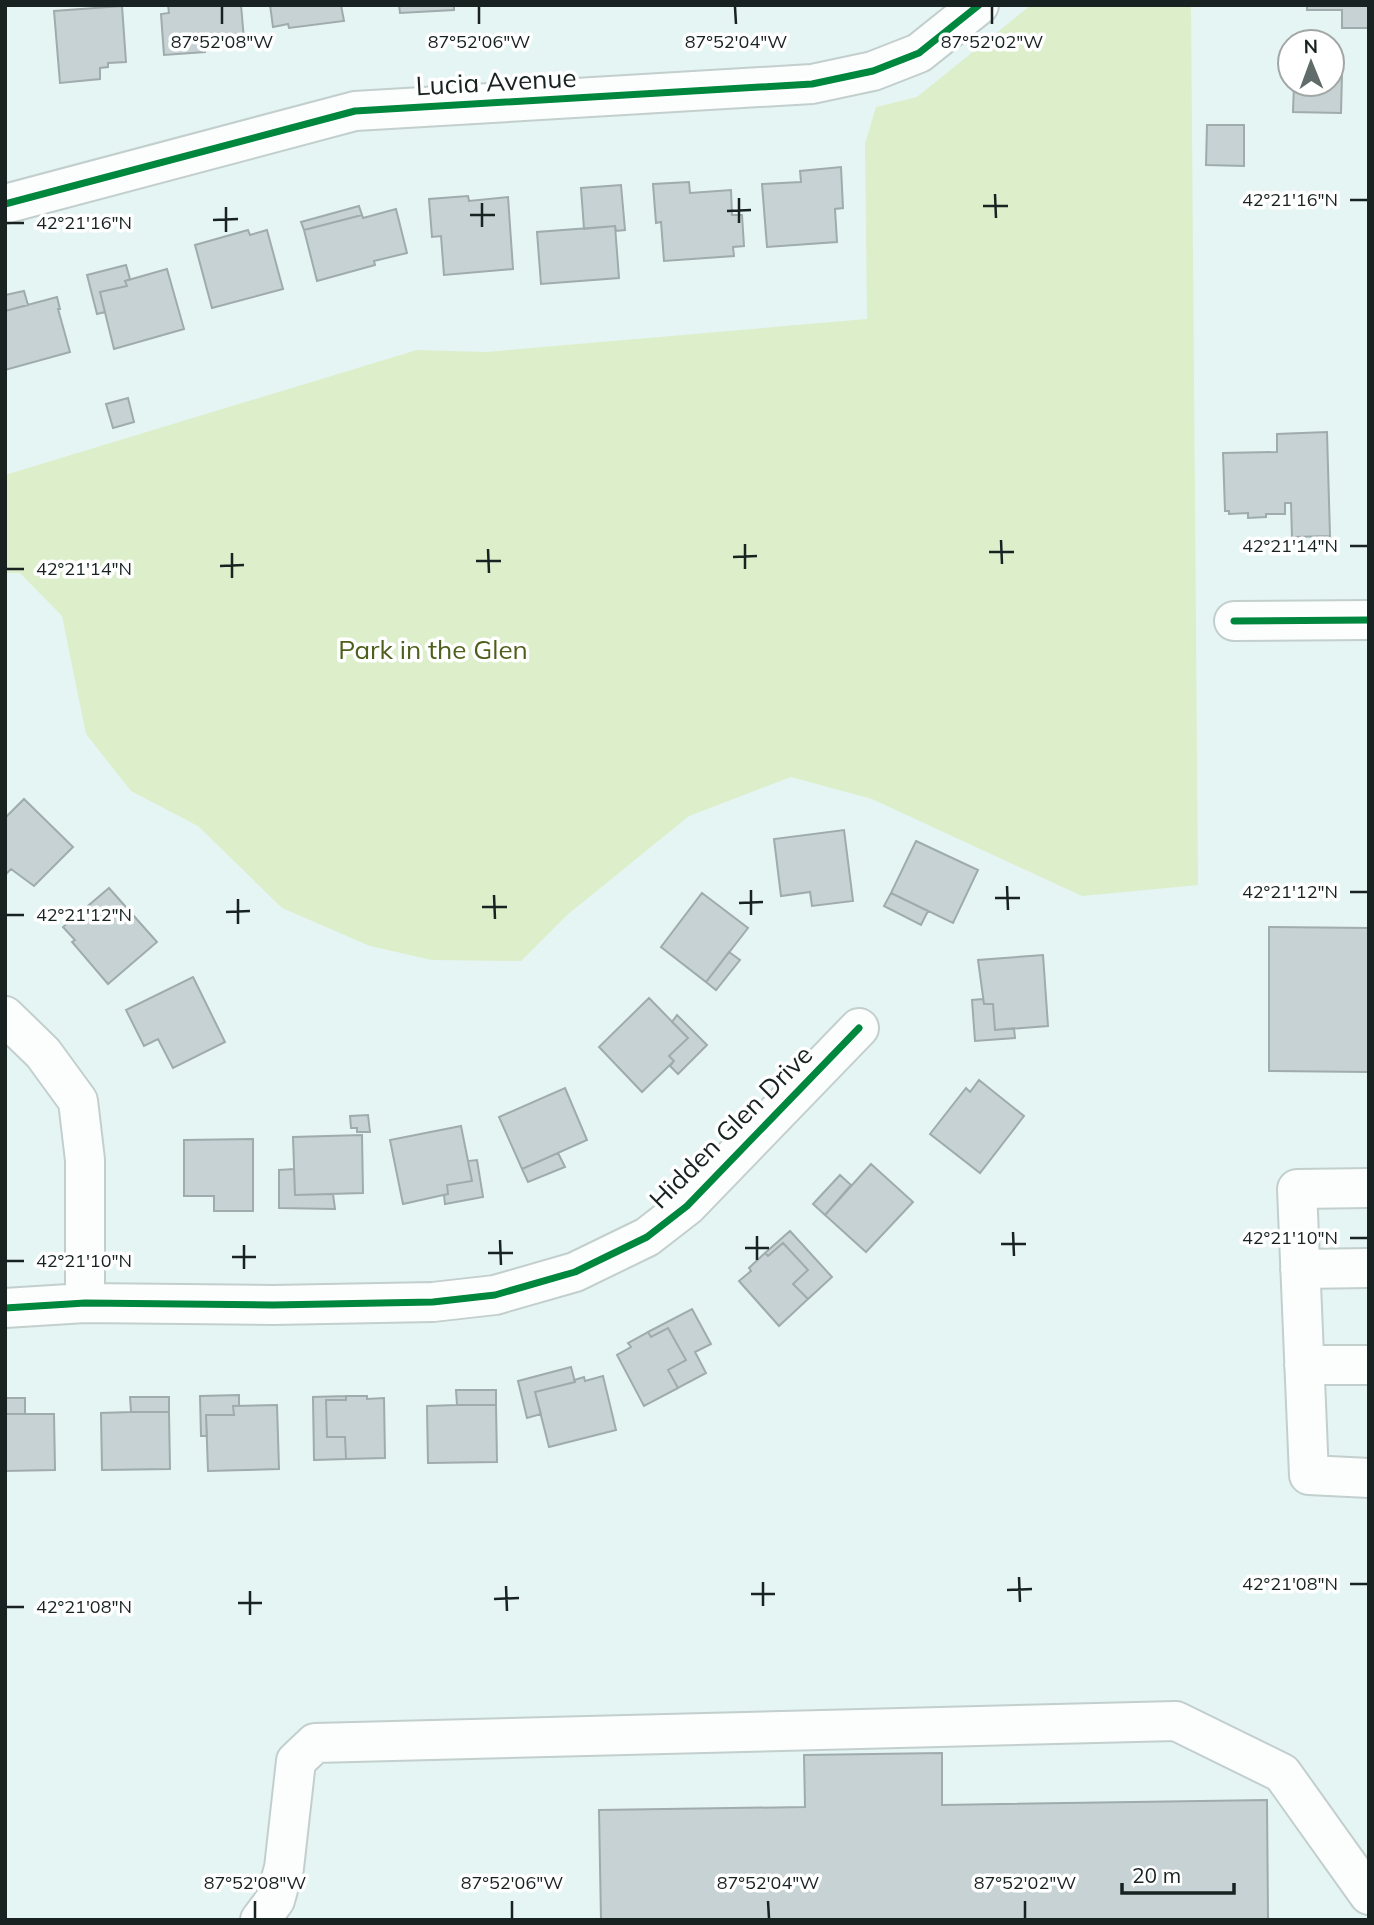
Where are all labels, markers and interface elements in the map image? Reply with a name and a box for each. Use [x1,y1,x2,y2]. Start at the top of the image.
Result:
north arrow [1276,28,1346,98]
text: 87°52'08"W [171,30,273,53]
text: 87°52'06"W [428,30,530,53]
text: 87°52'04"W [685,30,787,53]
text: 87°52'02"W [941,30,1043,53]
text: N [1303,34,1318,58]
street label: Lucia Avenue [415,61,577,102]
text: 42°21'16"N [1242,188,1338,211]
text: 42°21'16"N [36,211,132,234]
text: 42°21'14"N [1242,534,1338,557]
text: 42°21'14"N [36,557,132,580]
park label: Park in the Glen [338,633,528,666]
text: 42°21'12"N [1242,880,1338,903]
text: 42°21'12"N [36,903,132,926]
street label: Hidden Glen Drive [642,1038,819,1215]
text: 42°21'10"N [1242,1226,1338,1249]
text: 42°21'10"N [36,1249,132,1272]
text: 42°21'08"N [1242,1572,1338,1595]
text: 42°21'08"N [36,1595,132,1618]
scale bar [1122,1852,1234,1896]
text: 20 m [1132,1862,1181,1888]
text: 87°52'08"W [204,1871,306,1894]
text: 87°52'06"W [461,1871,563,1894]
text: 87°52'04"W [717,1871,819,1894]
text: 87°52'02"W [974,1871,1076,1894]

